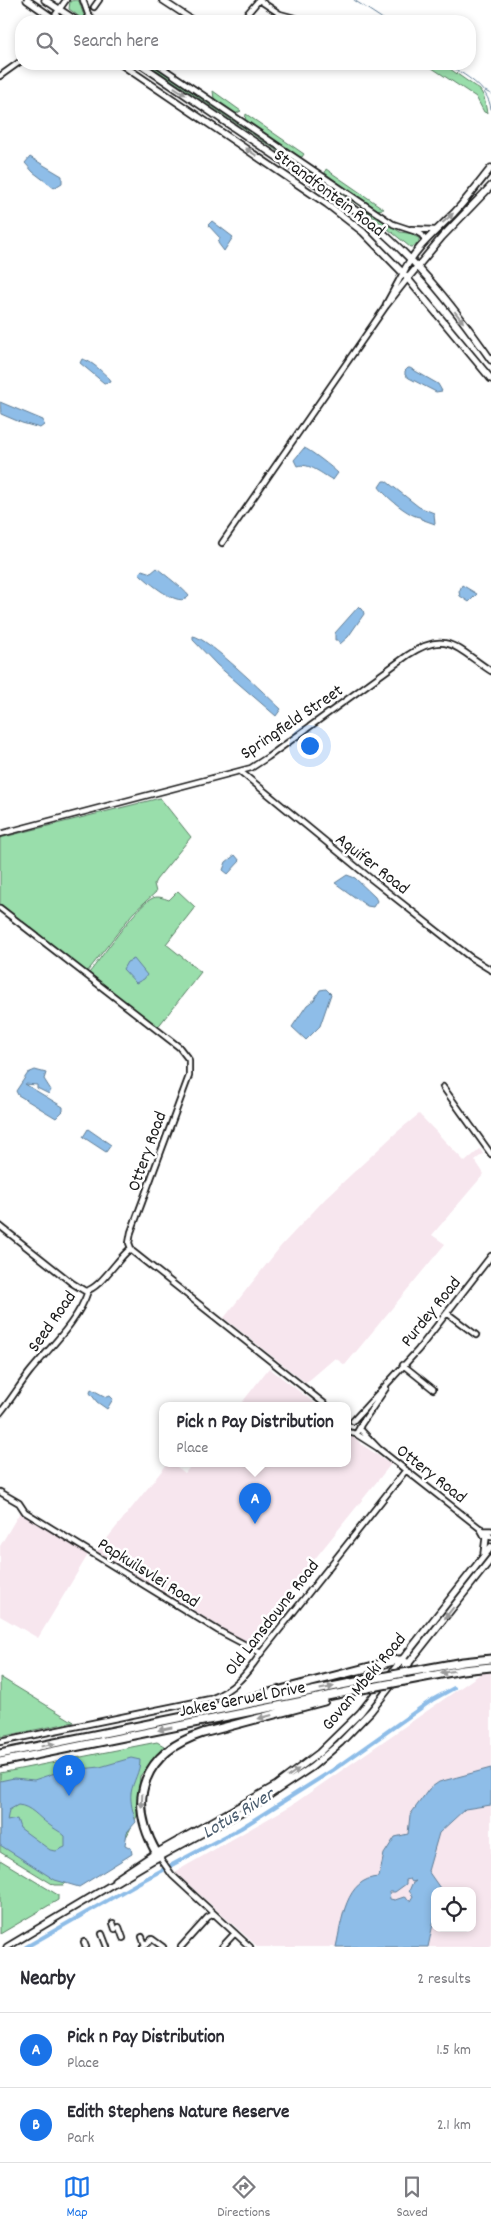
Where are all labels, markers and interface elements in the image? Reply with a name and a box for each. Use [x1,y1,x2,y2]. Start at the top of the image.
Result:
search box [15,15,476,70]
icon: search [33,29,61,57]
text: Search here [73,29,159,56]
one-way arrow [174,86,187,96]
street label: Strandfontein Road [268,144,389,244]
one-way arrow [244,147,258,157]
one-way arrow [442,212,454,224]
one-way arrow [454,310,465,323]
street label: Springfield Street [236,679,349,767]
your location [297,733,323,759]
street label: Aquifer Road [329,828,414,902]
street label: Ottery Road [122,1108,174,1195]
street label: Purdey Road [396,1272,468,1353]
street label: Seed Road [23,1287,83,1358]
popup [159,1402,351,1467]
text: Pick n Pay Distribution [176,1410,334,1437]
text: Place [176,1437,208,1460]
street label: Ottery Road [390,1439,471,1510]
pin: A [239,1483,271,1524]
street label: Papkuilsvlei Road [92,1533,203,1615]
street label: Old Lansdowne Road [220,1555,326,1682]
one-way arrow [444,1606,454,1619]
street label: Govan Mbeki Road [317,1629,413,1737]
one-way arrow [439,1669,455,1677]
street label: Jakes Gerwel Drive [177,1676,308,1725]
one-way arrow [319,1684,335,1692]
one-way arrow [257,1713,272,1721]
one-way arrow [157,1725,172,1733]
one-way arrow [40,1741,55,1749]
pin: B [53,1755,85,1796]
one-way arrow [286,1768,300,1778]
water label: Lotus River [198,1782,282,1847]
one-way arrow [137,1793,145,1809]
map controls [431,1887,476,1932]
button: locate [431,1887,476,1932]
text: Nearby [20,1965,75,1995]
text: 2 results [417,1968,471,1991]
text: Pick n Pay Distribution [67,2025,225,2052]
text: A [32,2039,40,2062]
text: 1.5 km [436,2039,471,2062]
text: Place [67,2052,99,2075]
text: Edith Stephens Nature Reserve [67,2100,289,2127]
text: B [32,2114,40,2137]
text: 2.1 km [437,2114,471,2137]
text: Park [67,2127,94,2150]
tab: Map [63,2173,91,2223]
tab: Directions [217,2173,270,2223]
tab: Saved [397,2173,428,2223]

